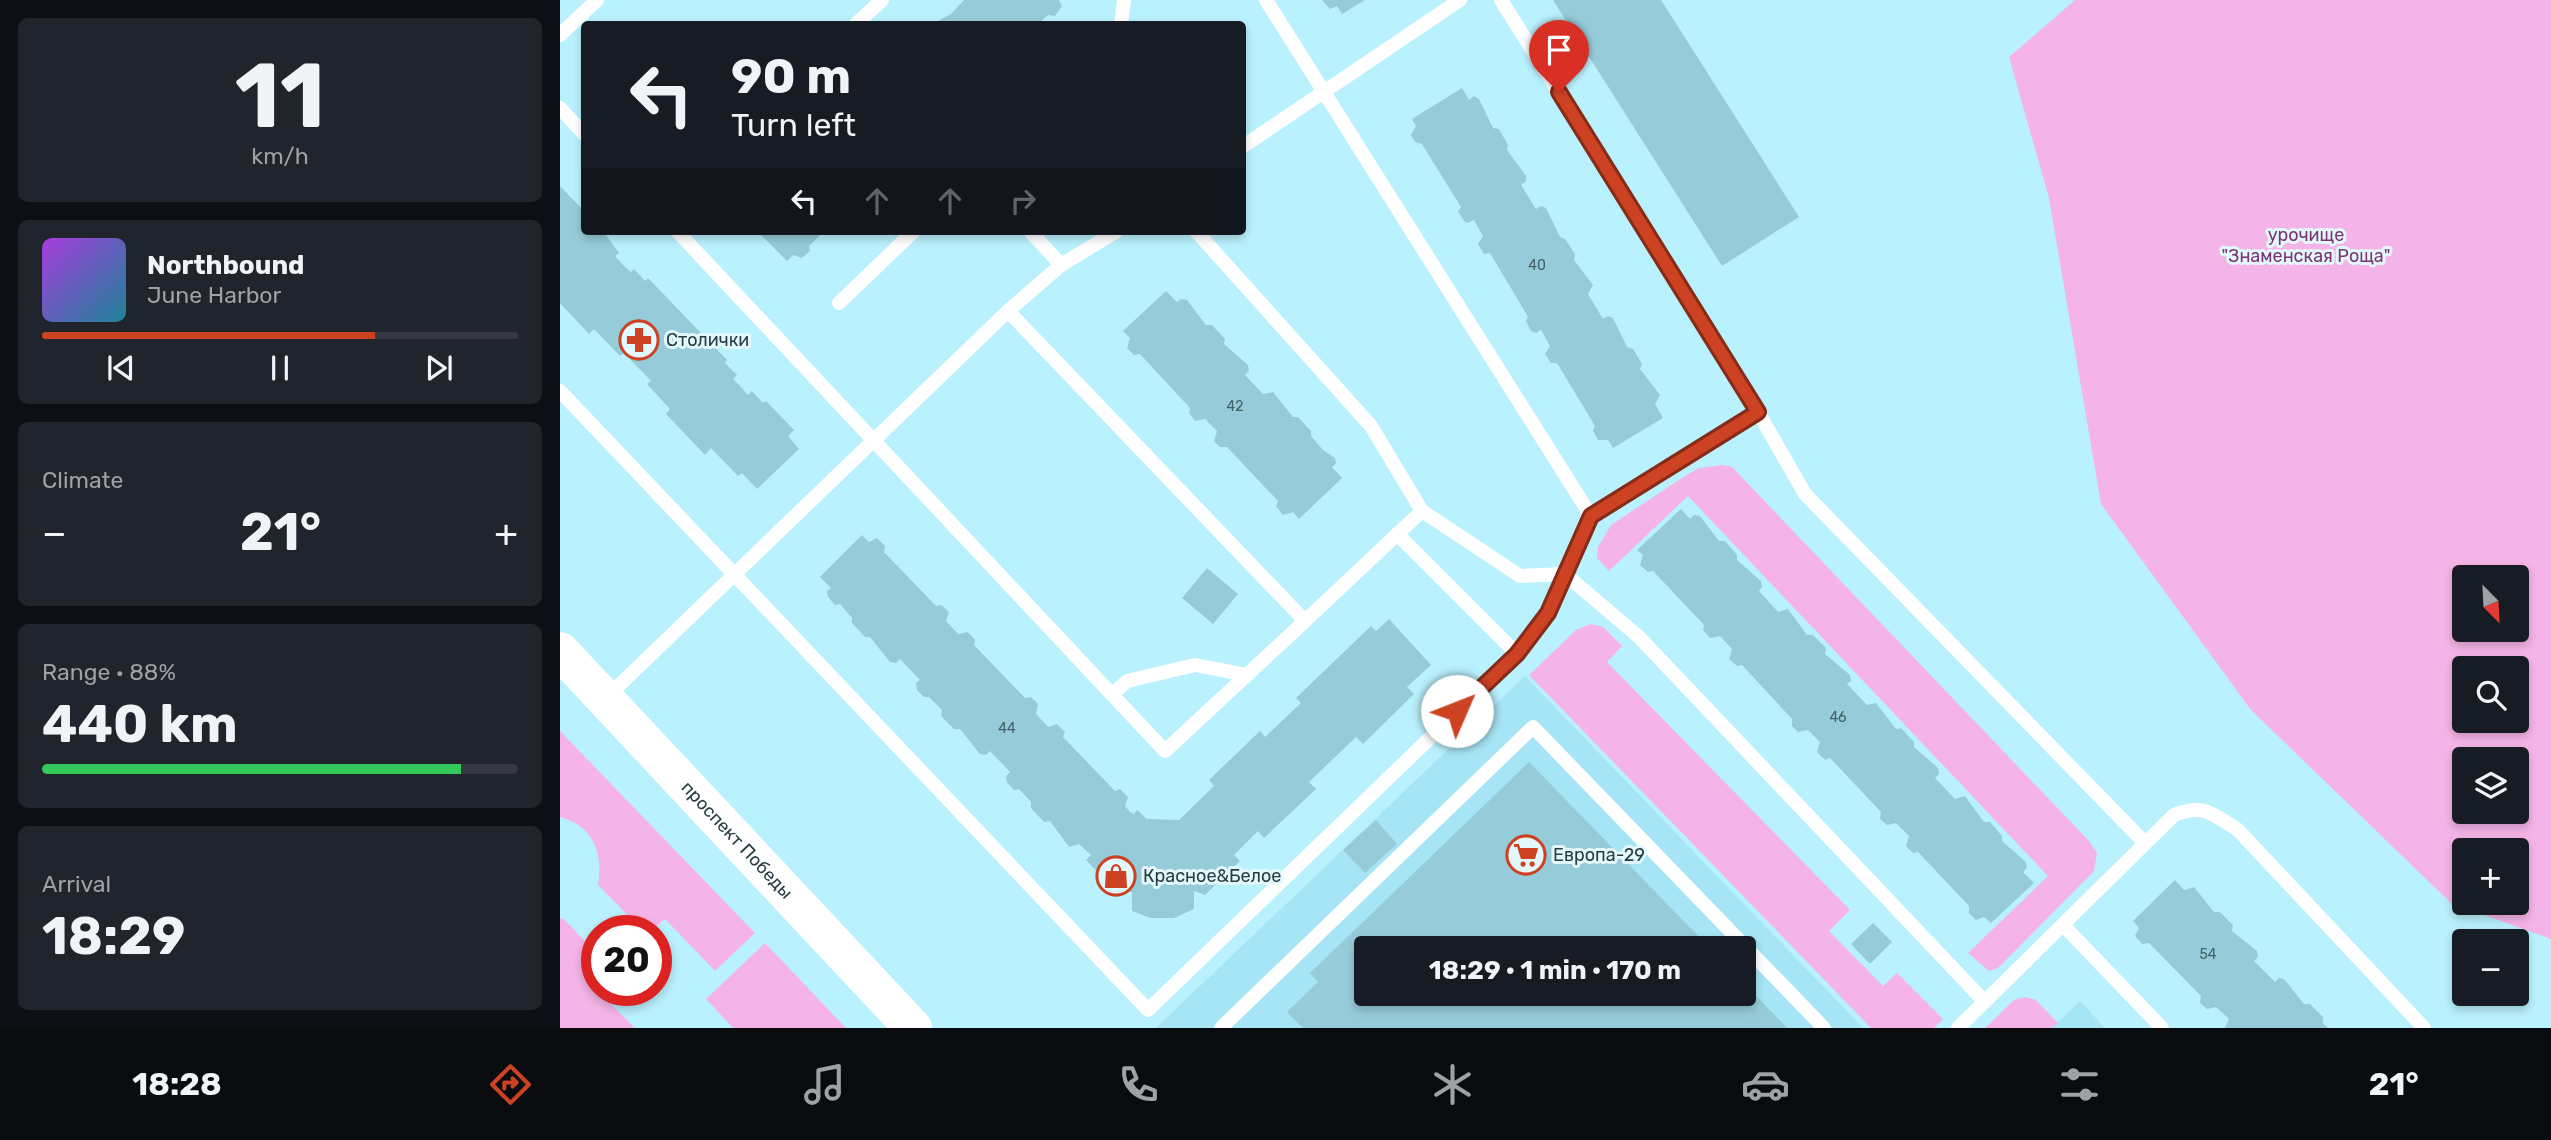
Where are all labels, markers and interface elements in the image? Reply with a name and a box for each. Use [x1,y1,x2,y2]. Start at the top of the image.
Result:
pin [1529,20,1589,92]
icon: arrive [1540,31,1578,69]
text: 11 [235,42,325,150]
text: 90 m [731,47,851,105]
icon: left [616,49,707,140]
text: Turn left [731,106,856,144]
text: km/h [251,142,309,170]
icon: left [785,182,823,220]
icon: ahead [858,182,896,220]
icon: ahead [931,182,969,220]
icon: right [1004,182,1042,220]
park label: урочище "Знаменская Роща" [2221,224,2391,267]
text: Northbound [147,250,305,281]
house number: 40 [1528,257,1546,274]
text: June Harbor [147,281,281,309]
pharmacy icon: Столички [618,319,660,361]
place label: Столички [666,329,749,351]
icon: previous [102,349,140,387]
icon: pause [261,349,299,387]
icon: next [420,349,458,387]
house number: 42 [1227,398,1243,415]
text: Climate [42,466,123,494]
text: 21° [240,501,321,563]
text: − [42,510,67,556]
text: + [494,510,518,556]
north arrow [2452,565,2529,642]
map controls [2452,565,2529,1006]
button: search [2452,656,2529,733]
text: Range · 88% [42,658,176,686]
position arrow [1420,674,1494,748]
text: 440 km [42,693,238,755]
house number: 46 [1829,709,1847,726]
house number: 44 [998,720,1016,737]
button: layers [2452,747,2529,824]
street label: проспект Победы [677,777,797,903]
supermarket icon: Европа-29 [1505,834,1547,876]
button: + [2452,838,2529,915]
place label: Европа-29 [1553,844,1645,866]
shop icon: Красное&Белое [1095,855,1137,897]
place label: Красное&Белое [1143,865,1281,887]
text: Arrival [42,870,111,898]
text: 18:29 [42,905,185,967]
speed limit sign: 20 [581,915,672,1006]
button: − [2452,929,2529,1006]
house number: 54 [2199,946,2217,963]
text: 18:29 · 1 min · 170 m [1429,955,1681,986]
icon: directions [486,1060,535,1109]
icon: music [800,1060,849,1109]
icon: phone [1114,1060,1163,1109]
icon: climate [1428,1060,1477,1109]
icon: car [1741,1060,1790,1109]
icon: filters [2055,1060,2104,1109]
text: 18:28 [132,1065,222,1103]
text: 21° [2369,1065,2419,1103]

